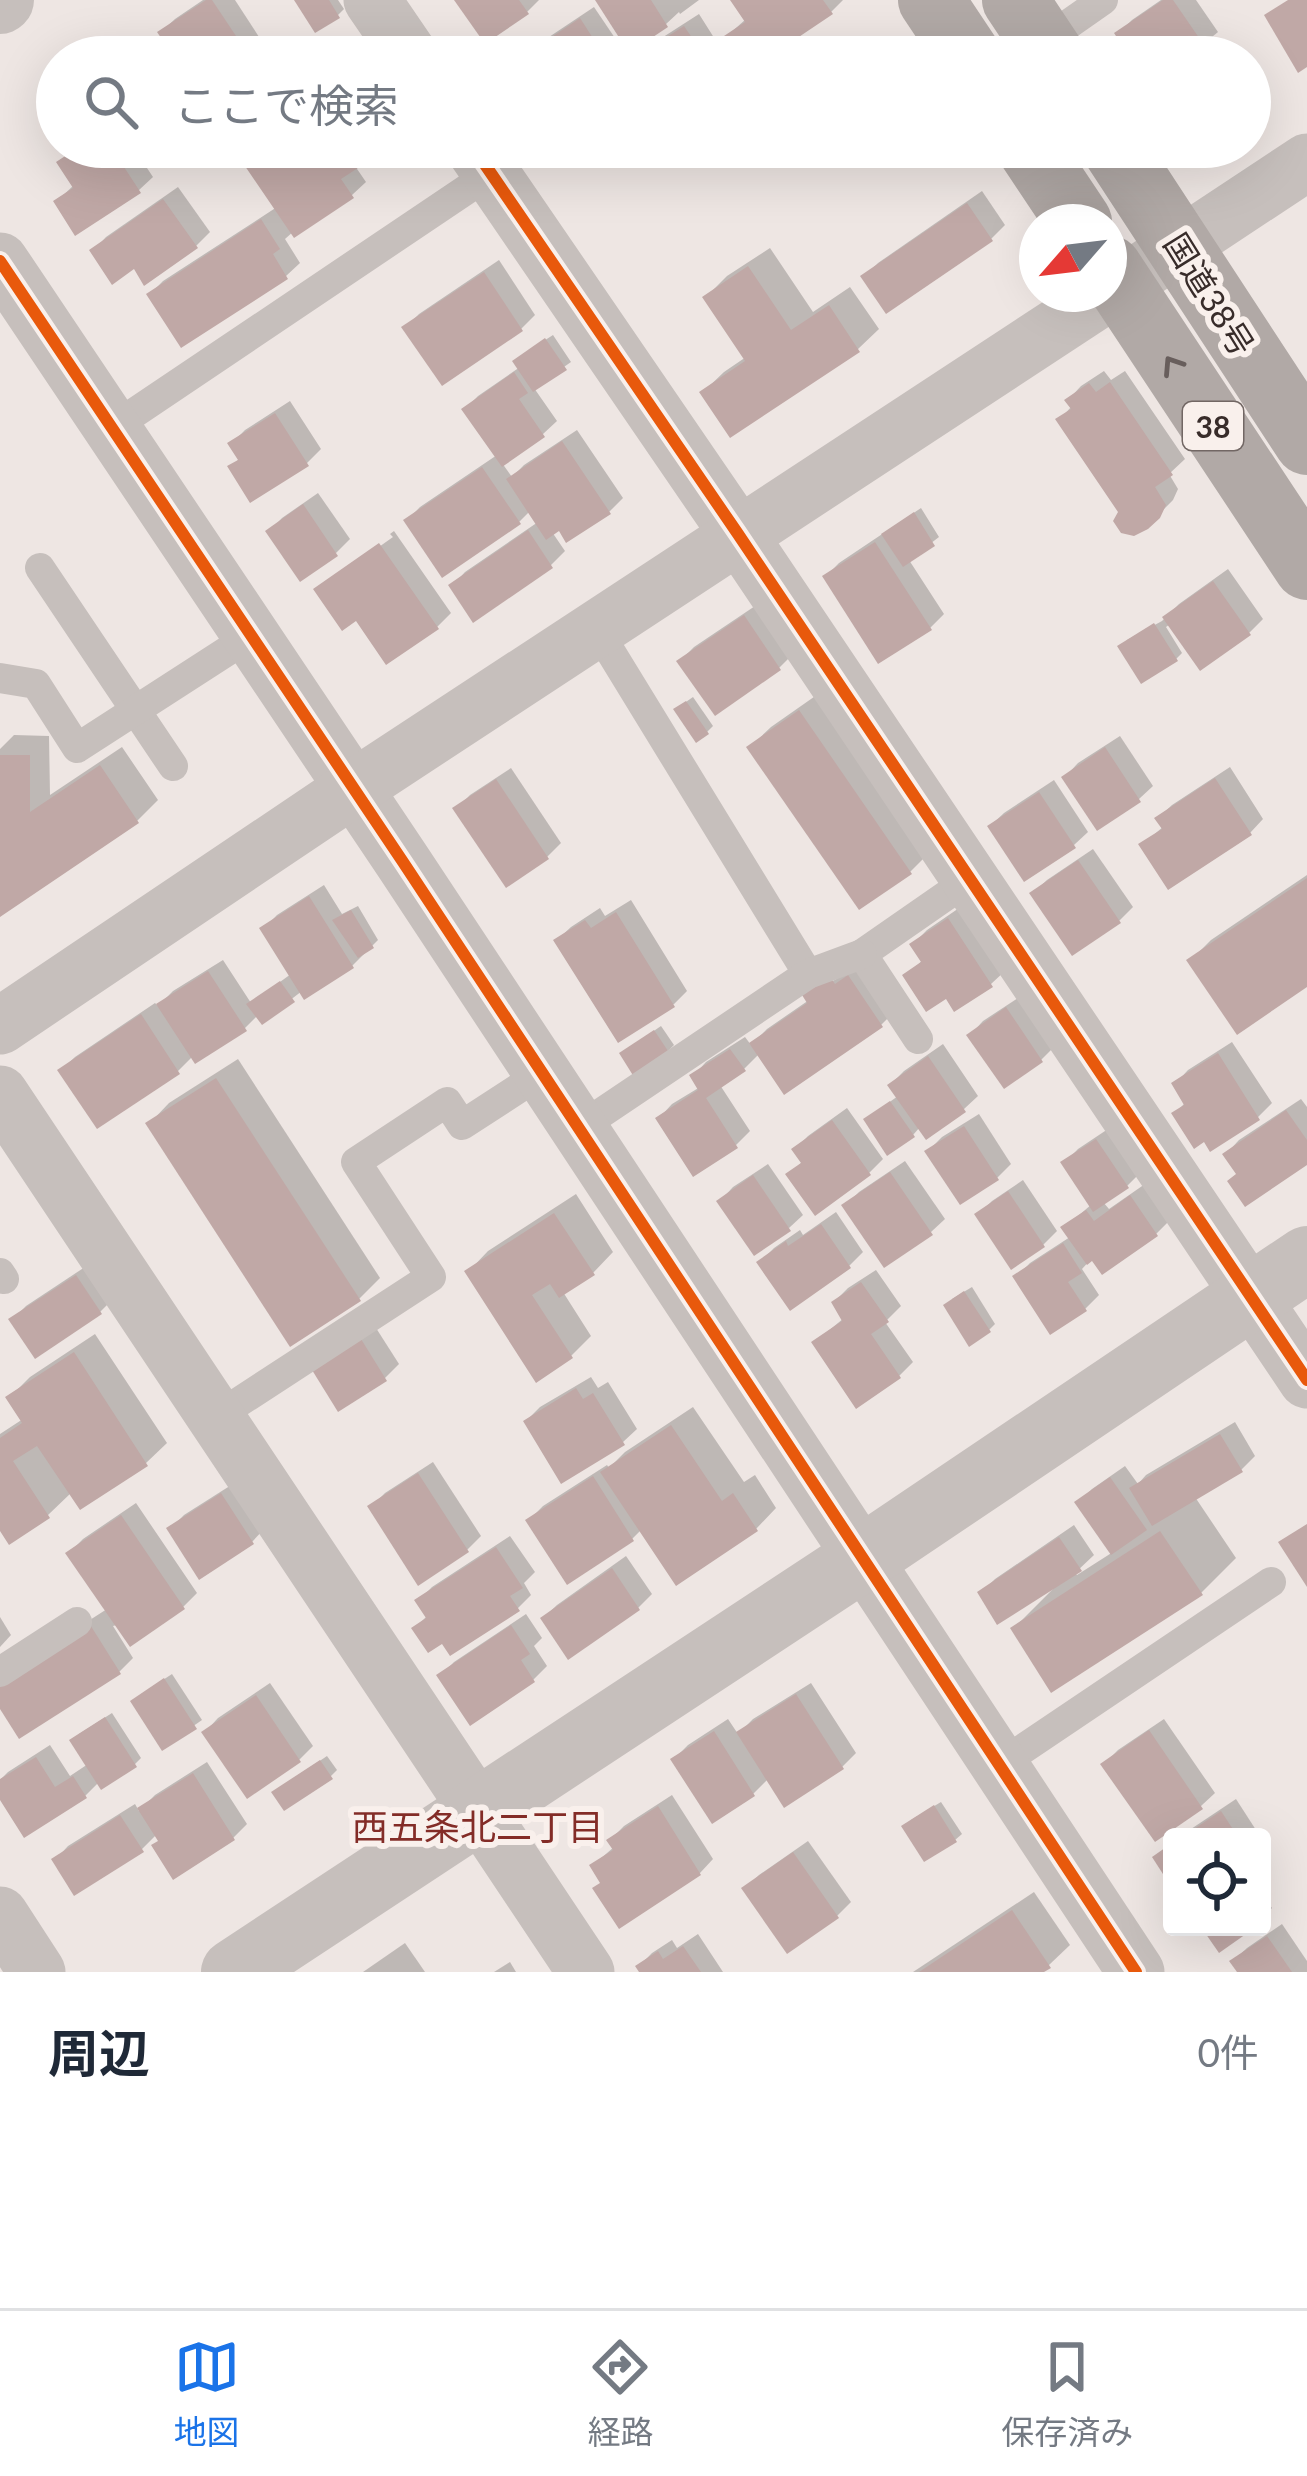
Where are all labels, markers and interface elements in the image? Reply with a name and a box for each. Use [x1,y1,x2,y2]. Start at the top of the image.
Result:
search box [36,36,1271,168]
icon: search [78,69,144,135]
text: ここで検索 [174,78,399,132]
north arrow [1019,204,1127,312]
street label: 国道38号 [1157,225,1263,363]
one-way arrow [1164,356,1186,378]
road number: 38 [1183,402,1243,450]
district label: 西五条北二丁目 [352,1804,604,1848]
map controls [1163,1828,1271,1936]
button: locate [1163,1828,1271,1936]
text: 周辺 [48,2022,150,2083]
text: 0件 [1197,2029,1259,2075]
tab: 地図 [174,2334,240,2454]
tab: 経路 [587,2334,653,2454]
tab: 保存済み [1001,2334,1133,2454]

